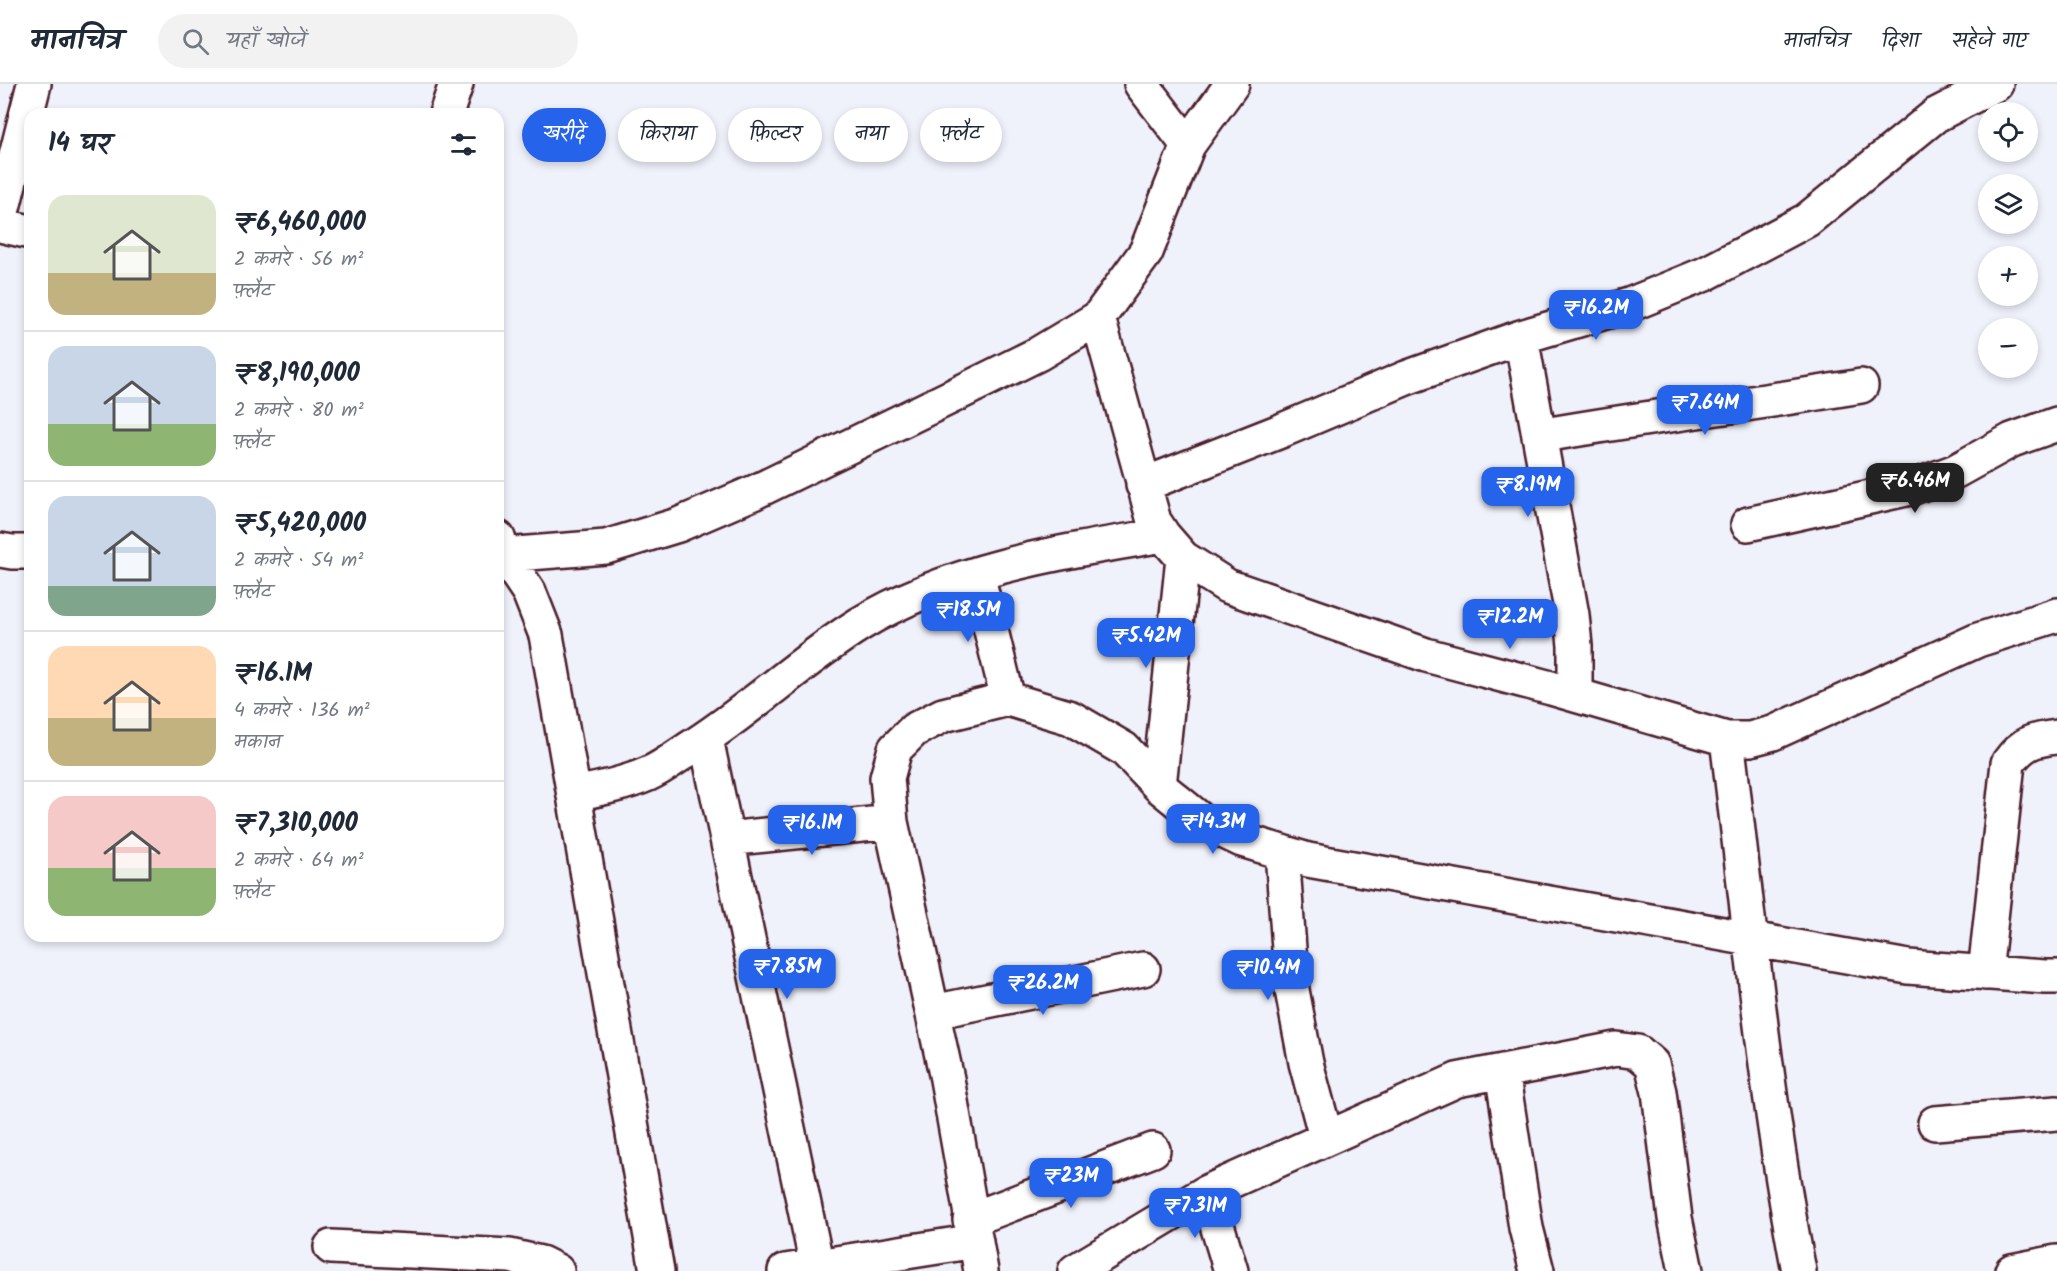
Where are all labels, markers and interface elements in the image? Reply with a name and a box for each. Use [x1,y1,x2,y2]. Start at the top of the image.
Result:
search box [158,14,578,68]
text: मानचित्र [30,19,122,64]
text: यहाँ खोजें [227,24,306,59]
icon: search [179,25,212,58]
text: मानचित्र [1783,25,1849,58]
text: दिशा [1882,25,1919,58]
text: सहेजे गए [1952,25,2027,58]
map controls [1978,102,2038,378]
button: locate [1978,102,2038,162]
chip: खरीदें [522,108,606,162]
chip: किराया [618,108,716,162]
chip: फ़िल्टर [728,108,822,162]
chip: नया [834,108,908,162]
chip: फ़्लैट [920,108,1002,162]
text: 14 घर [48,123,110,165]
icon: filters [447,128,480,161]
button: layers [1978,174,2038,234]
text: ₹6,460,000 [234,202,366,244]
icon: home [96,219,168,291]
text: 2 कमरे · 56 m² [234,244,363,276]
button: + [1978,246,2038,306]
text: फ़्लैट [234,276,272,308]
pin: ₹16.2M [1547,290,1645,341]
text: ₹16.2M [1563,293,1629,325]
button: − [1978,318,2038,378]
text: ₹8,190,000 [234,353,360,395]
icon: home [96,370,168,442]
pin: ₹7.64M [1656,385,1754,436]
text: ₹7.64M [1671,388,1739,420]
text: 2 कमरे · 80 m² [234,395,364,427]
text: फ़्लैट [234,427,272,459]
pin: ₹6.46M [1866,463,1964,514]
text: ₹6.46M [1880,466,1950,498]
pin: ₹8.19M [1479,467,1577,518]
text: ₹8.19M [1495,470,1561,502]
text: ₹5,420,000 [234,503,366,545]
icon: home [96,520,168,592]
text: 2 कमरे · 54 m² [234,545,363,577]
text: फ़्लैट [234,577,272,609]
pin: ₹18.5M [919,592,1017,643]
text: ₹18.5M [935,595,1001,627]
pin: ₹12.2M [1461,599,1559,650]
text: ₹12.2M [1477,602,1543,634]
pin: ₹5.42M [1097,618,1195,669]
text: ₹5.42M [1111,621,1181,653]
text: ₹16.1M [234,653,312,695]
icon: home [96,670,168,742]
text: 4 कमरे · 136 m² [234,695,370,727]
text: मकान [234,727,281,759]
text: ₹7,310,000 [234,803,358,845]
pin: ₹14.3M [1164,804,1262,855]
pin: ₹16.1M [763,805,861,856]
text: ₹14.3M [1180,807,1246,839]
text: ₹16.1M [782,808,842,840]
icon: home [96,820,168,892]
text: 2 कमरे · 64 m² [234,845,364,877]
text: फ़्लैट [234,877,272,909]
pin: ₹7.85M [738,949,836,1000]
pin: ₹10.4M [1219,950,1317,1001]
text: ₹7.85M [753,952,821,984]
text: ₹10.4M [1236,953,1300,985]
pin: ₹26.2M [994,965,1092,1016]
text: ₹26.2M [1007,968,1079,1000]
pin: ₹23M [1035,1158,1107,1209]
text: ₹23M [1043,1161,1099,1193]
pin: ₹7.31M [1146,1188,1244,1239]
text: ₹7.31M [1163,1191,1227,1223]

